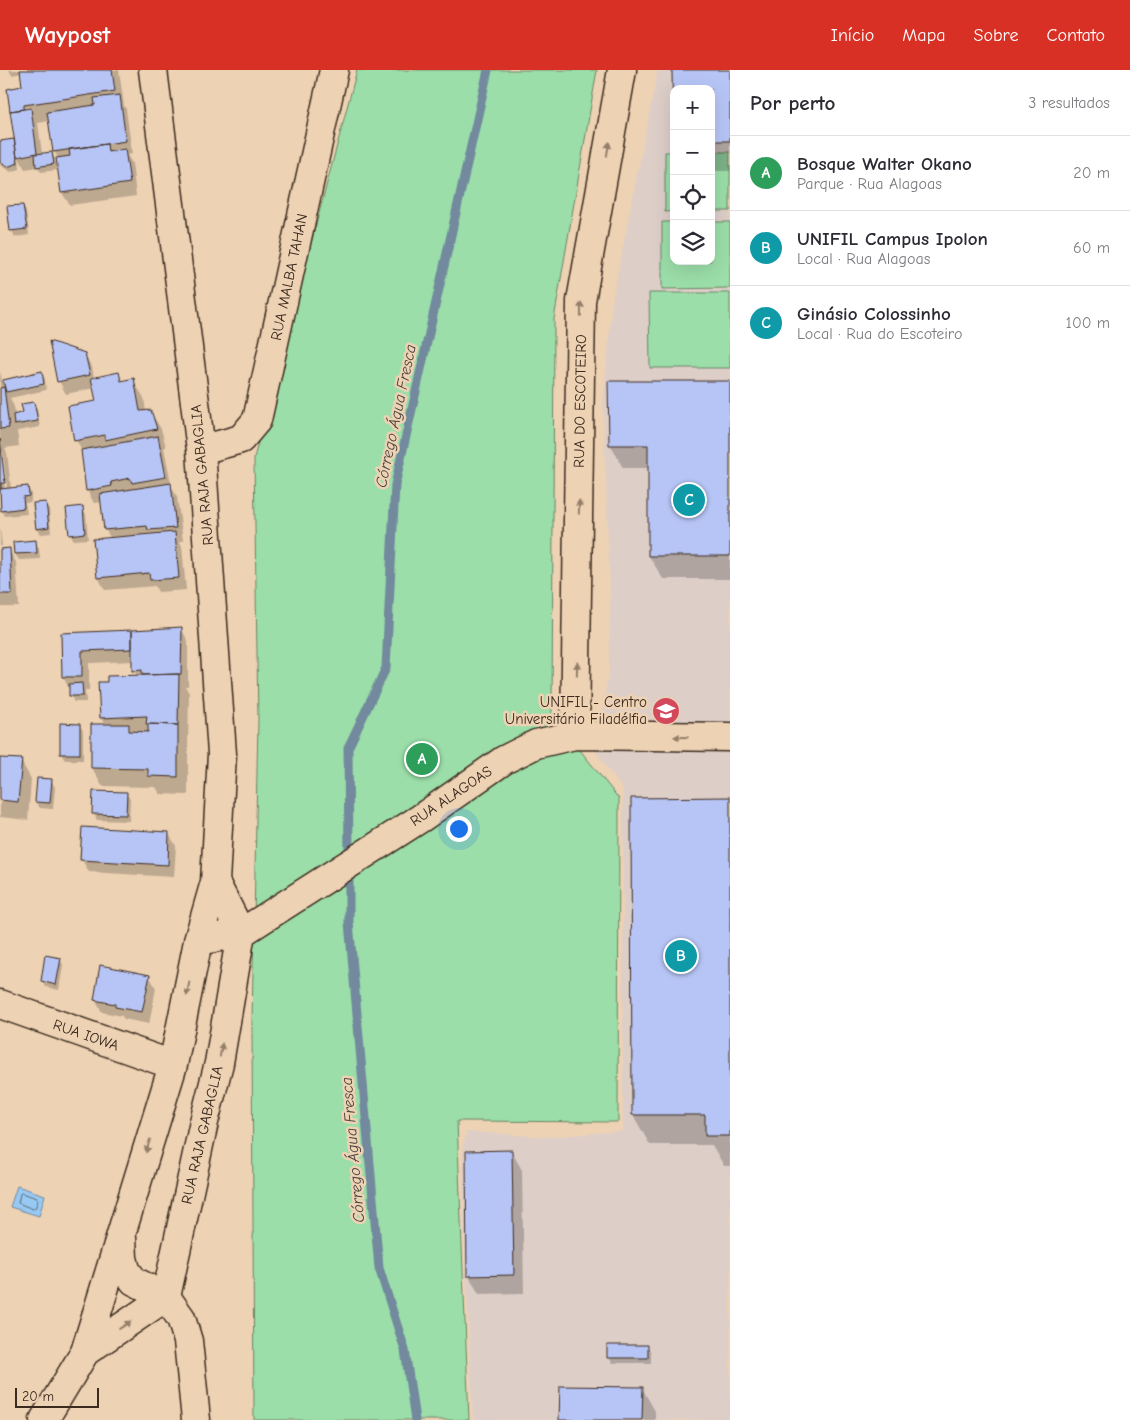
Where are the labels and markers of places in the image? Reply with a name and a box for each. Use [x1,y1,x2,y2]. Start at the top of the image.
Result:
pin: C [673,481,705,519]
place label: UNIFIL - Centro Universitário Filadélfia [505,693,647,728]
school or university icon: UNIFIL - Centro Universitário Filadélfia [651,696,681,726]
pin: A [406,740,438,778]
pin: B [665,937,697,975]

